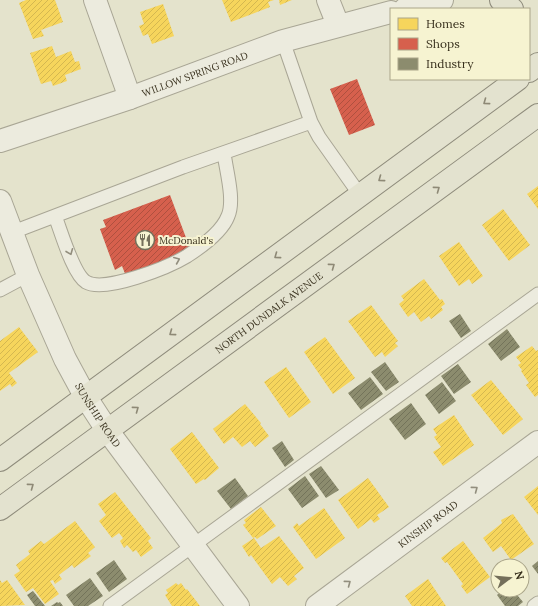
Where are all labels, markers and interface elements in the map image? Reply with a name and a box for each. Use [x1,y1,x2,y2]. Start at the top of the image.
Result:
legend [390,8,530,80]
text: Homes [426,16,465,31]
text: Shops [426,36,460,51]
street label: WILLOW SPRING ROAD [140,48,250,100]
text: Industry [426,56,474,71]
one-way arrow [483,97,490,105]
one-way arrow [379,174,386,181]
one-way arrow [432,187,439,194]
restaurant icon: McDonald's [134,229,156,251]
place label: McDonald's [159,234,214,247]
one-way arrow [65,249,73,256]
one-way arrow [274,251,281,258]
one-way arrow [173,257,180,265]
one-way arrow [327,264,334,271]
street label: NORTH DUNDALK AVENUE [212,269,325,356]
one-way arrow [169,328,176,335]
street label: SUNSHIP ROAD [73,381,124,450]
one-way arrow [132,406,139,413]
one-way arrow [27,483,34,490]
one-way arrow [471,486,478,493]
street label: KINSHIP ROAD [395,497,460,550]
north arrow [490,558,530,598]
text: N [512,569,528,582]
one-way arrow [344,581,351,588]

